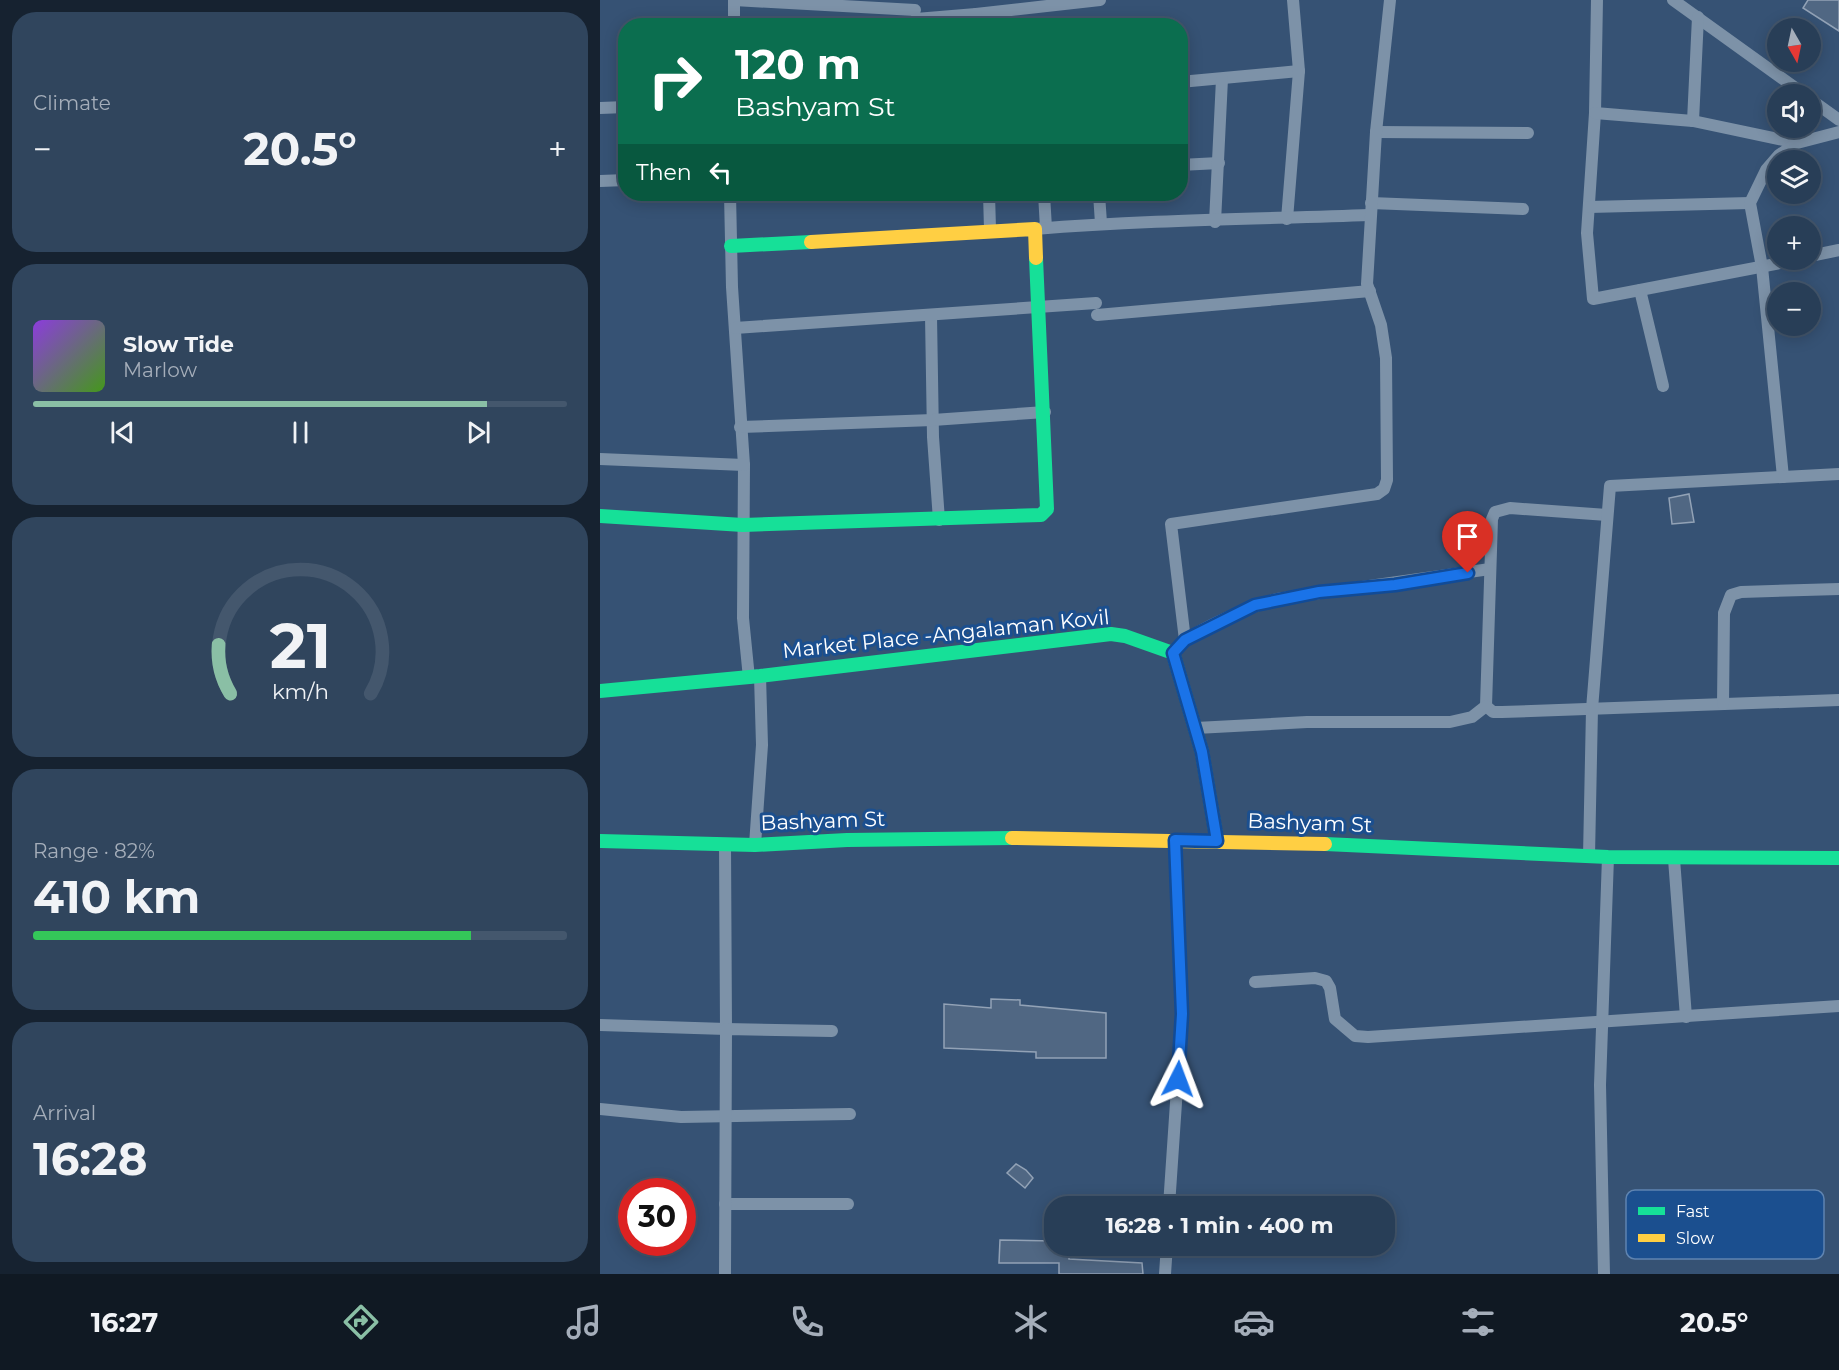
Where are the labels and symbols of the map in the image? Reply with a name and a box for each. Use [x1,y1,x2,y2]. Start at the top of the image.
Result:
north arrow [1767,18,1821,72]
pin [1442,511,1493,573]
street label: Market Place -Angalaman Kovil [781,604,1111,663]
street label: Bashyam St [760,806,886,835]
street label: Bashyam St [1247,808,1373,837]
position arrow [1146,1047,1210,1111]
speed limit sign: 30 [618,1178,696,1256]
legend [1626,1190,1824,1259]
text: Fast [1676,1202,1710,1221]
text: Slow [1676,1229,1714,1248]

